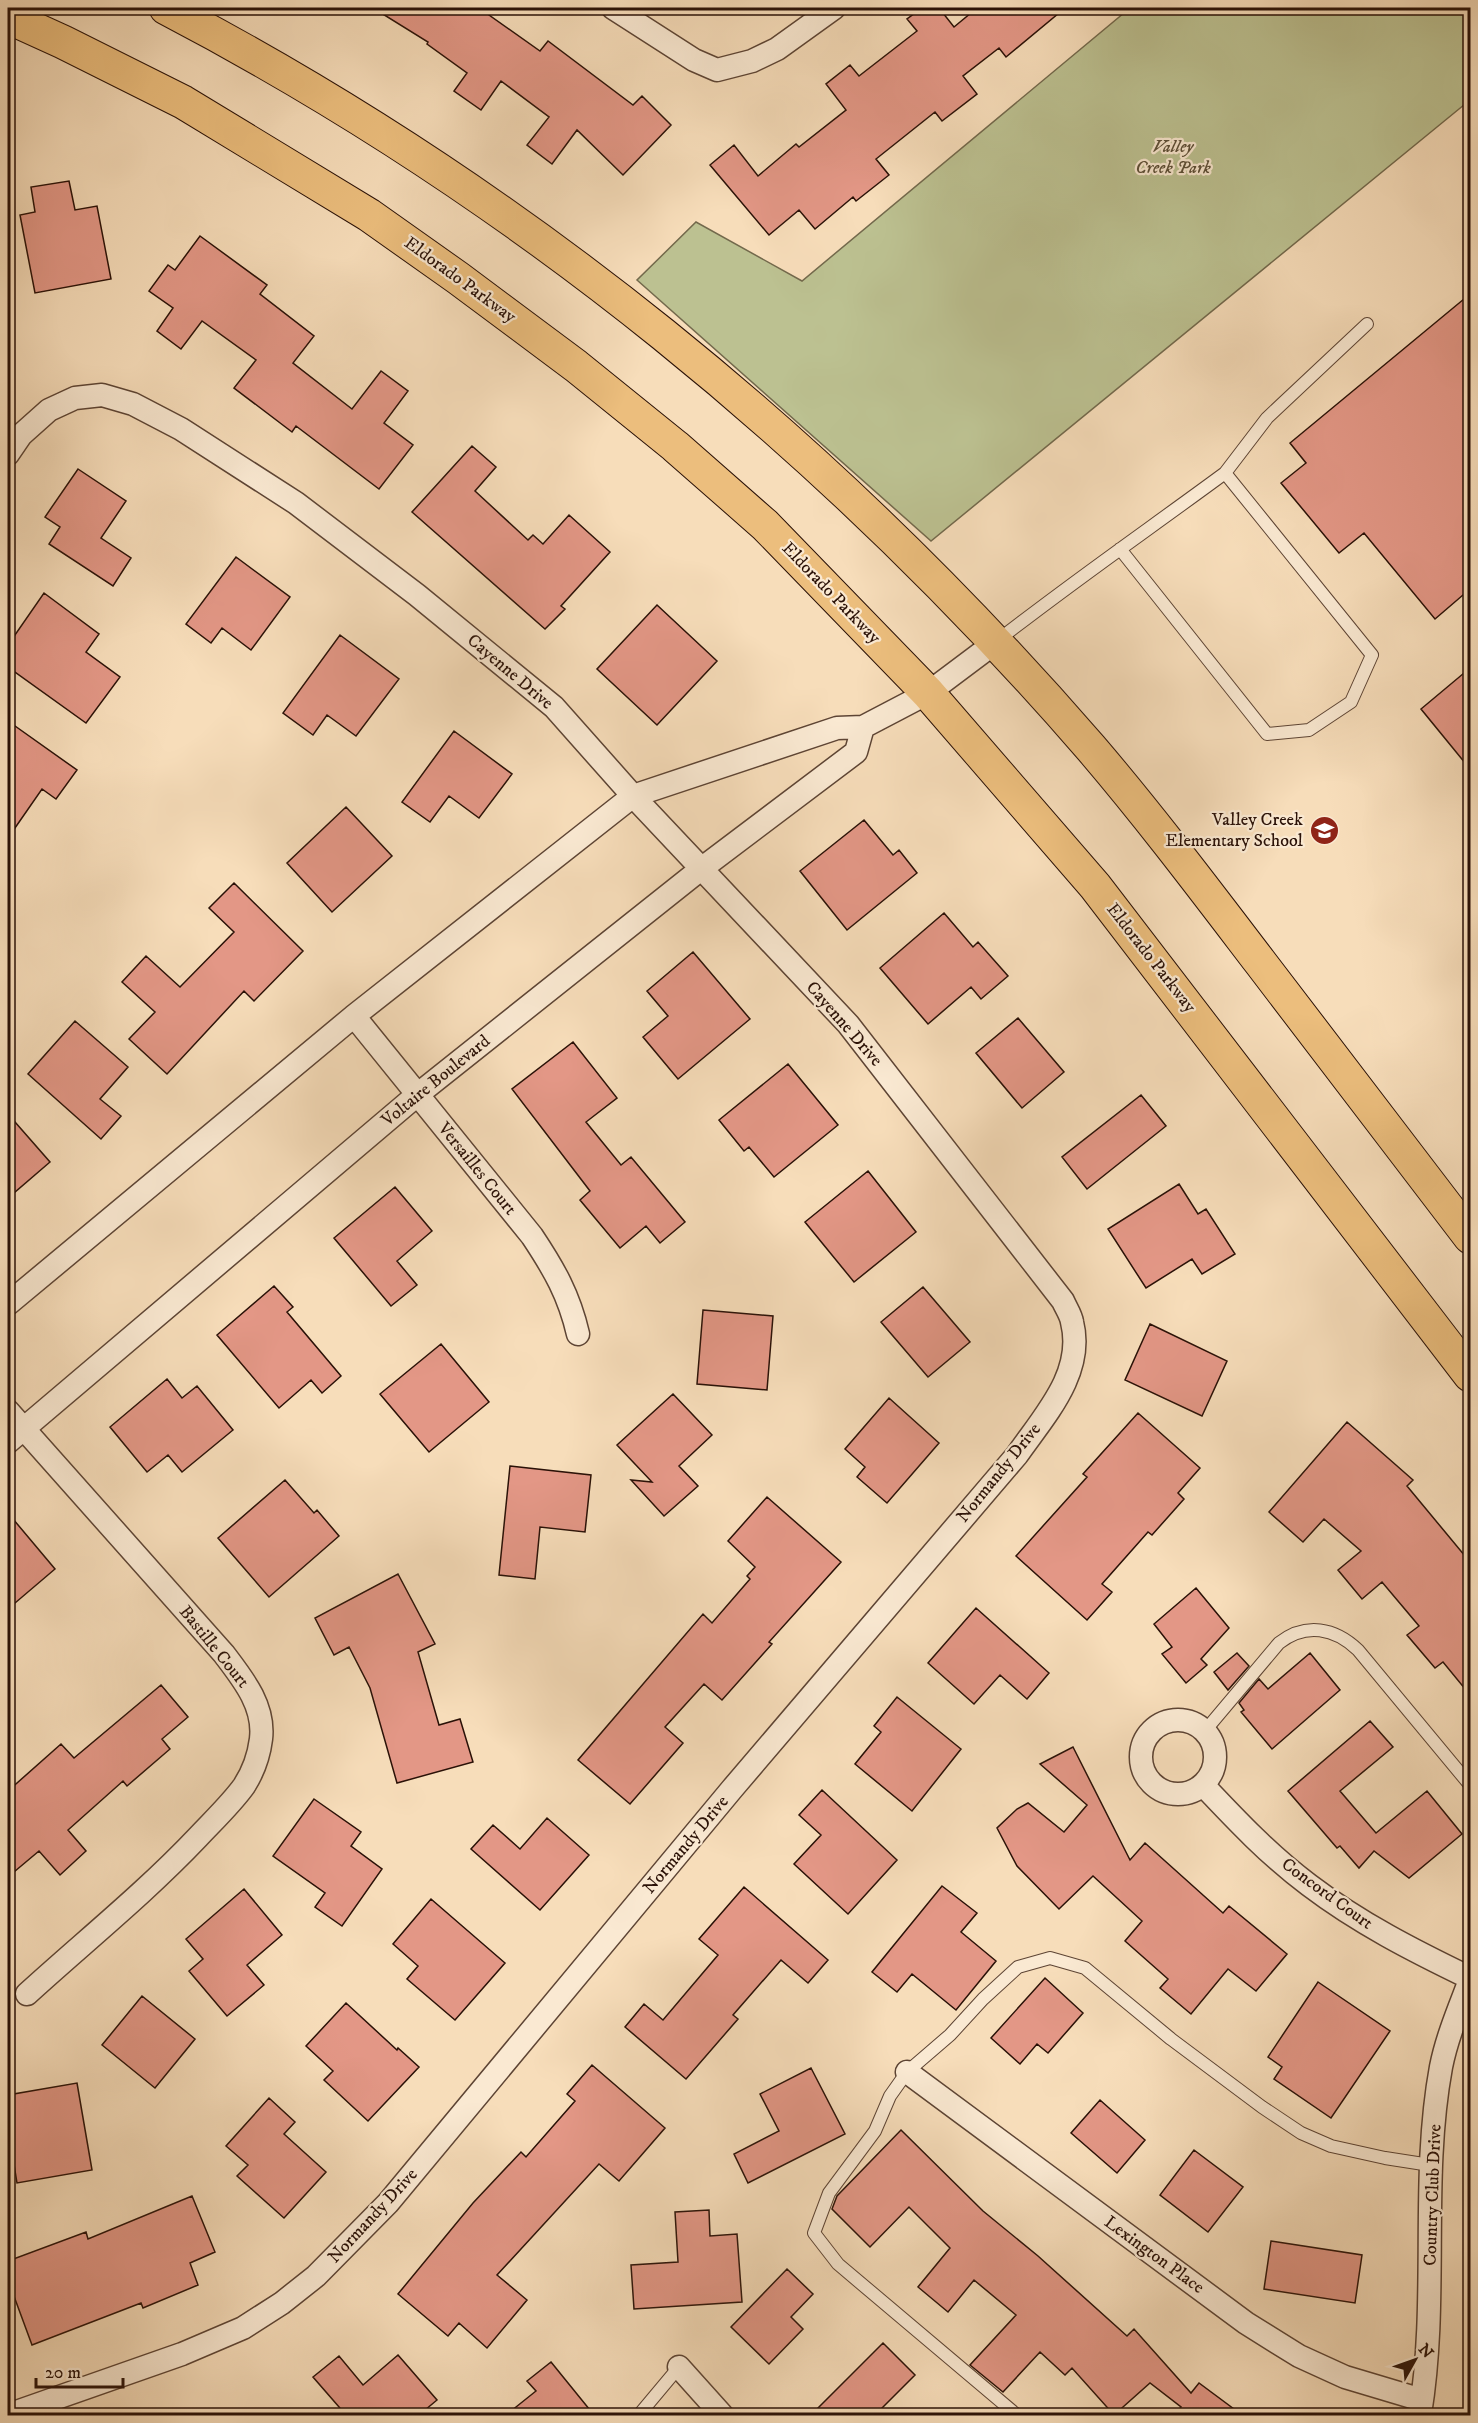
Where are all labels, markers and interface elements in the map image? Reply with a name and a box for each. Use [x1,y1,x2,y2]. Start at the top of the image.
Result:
park label: Valley Creek Park [1135,136,1211,179]
street label: Eldorado Parkway [400,232,521,328]
street label: Eldorado Parkway [777,538,885,649]
street label: Cayenne Drive [462,630,558,714]
place label: Valley Creek Elementary School [1165,809,1304,852]
school or university icon: Valley Creek Elementary School [1308,814,1340,846]
street label: Eldorado Parkway [1101,899,1201,1018]
street label: Cayenne Drive [801,977,887,1071]
street label: Voltaire Boulevard [376,1030,495,1132]
street label: Versailles Court [432,1117,521,1220]
street label: Normandy Drive [952,1419,1046,1527]
street label: Bastille Court [174,1601,254,1693]
street label: Normandy Drive [638,1791,734,1899]
street label: Concord Court [1277,1853,1377,1935]
street label: Country Club Drive [1420,2124,1446,2266]
street label: Normandy Drive [323,2164,423,2268]
street label: Lexington Place [1100,2211,1208,2299]
north arrow [1385,2330,1445,2390]
text: N [1414,2340,1438,2362]
scale bar [36,2351,123,2389]
text: 20 m [45,2362,81,2384]

